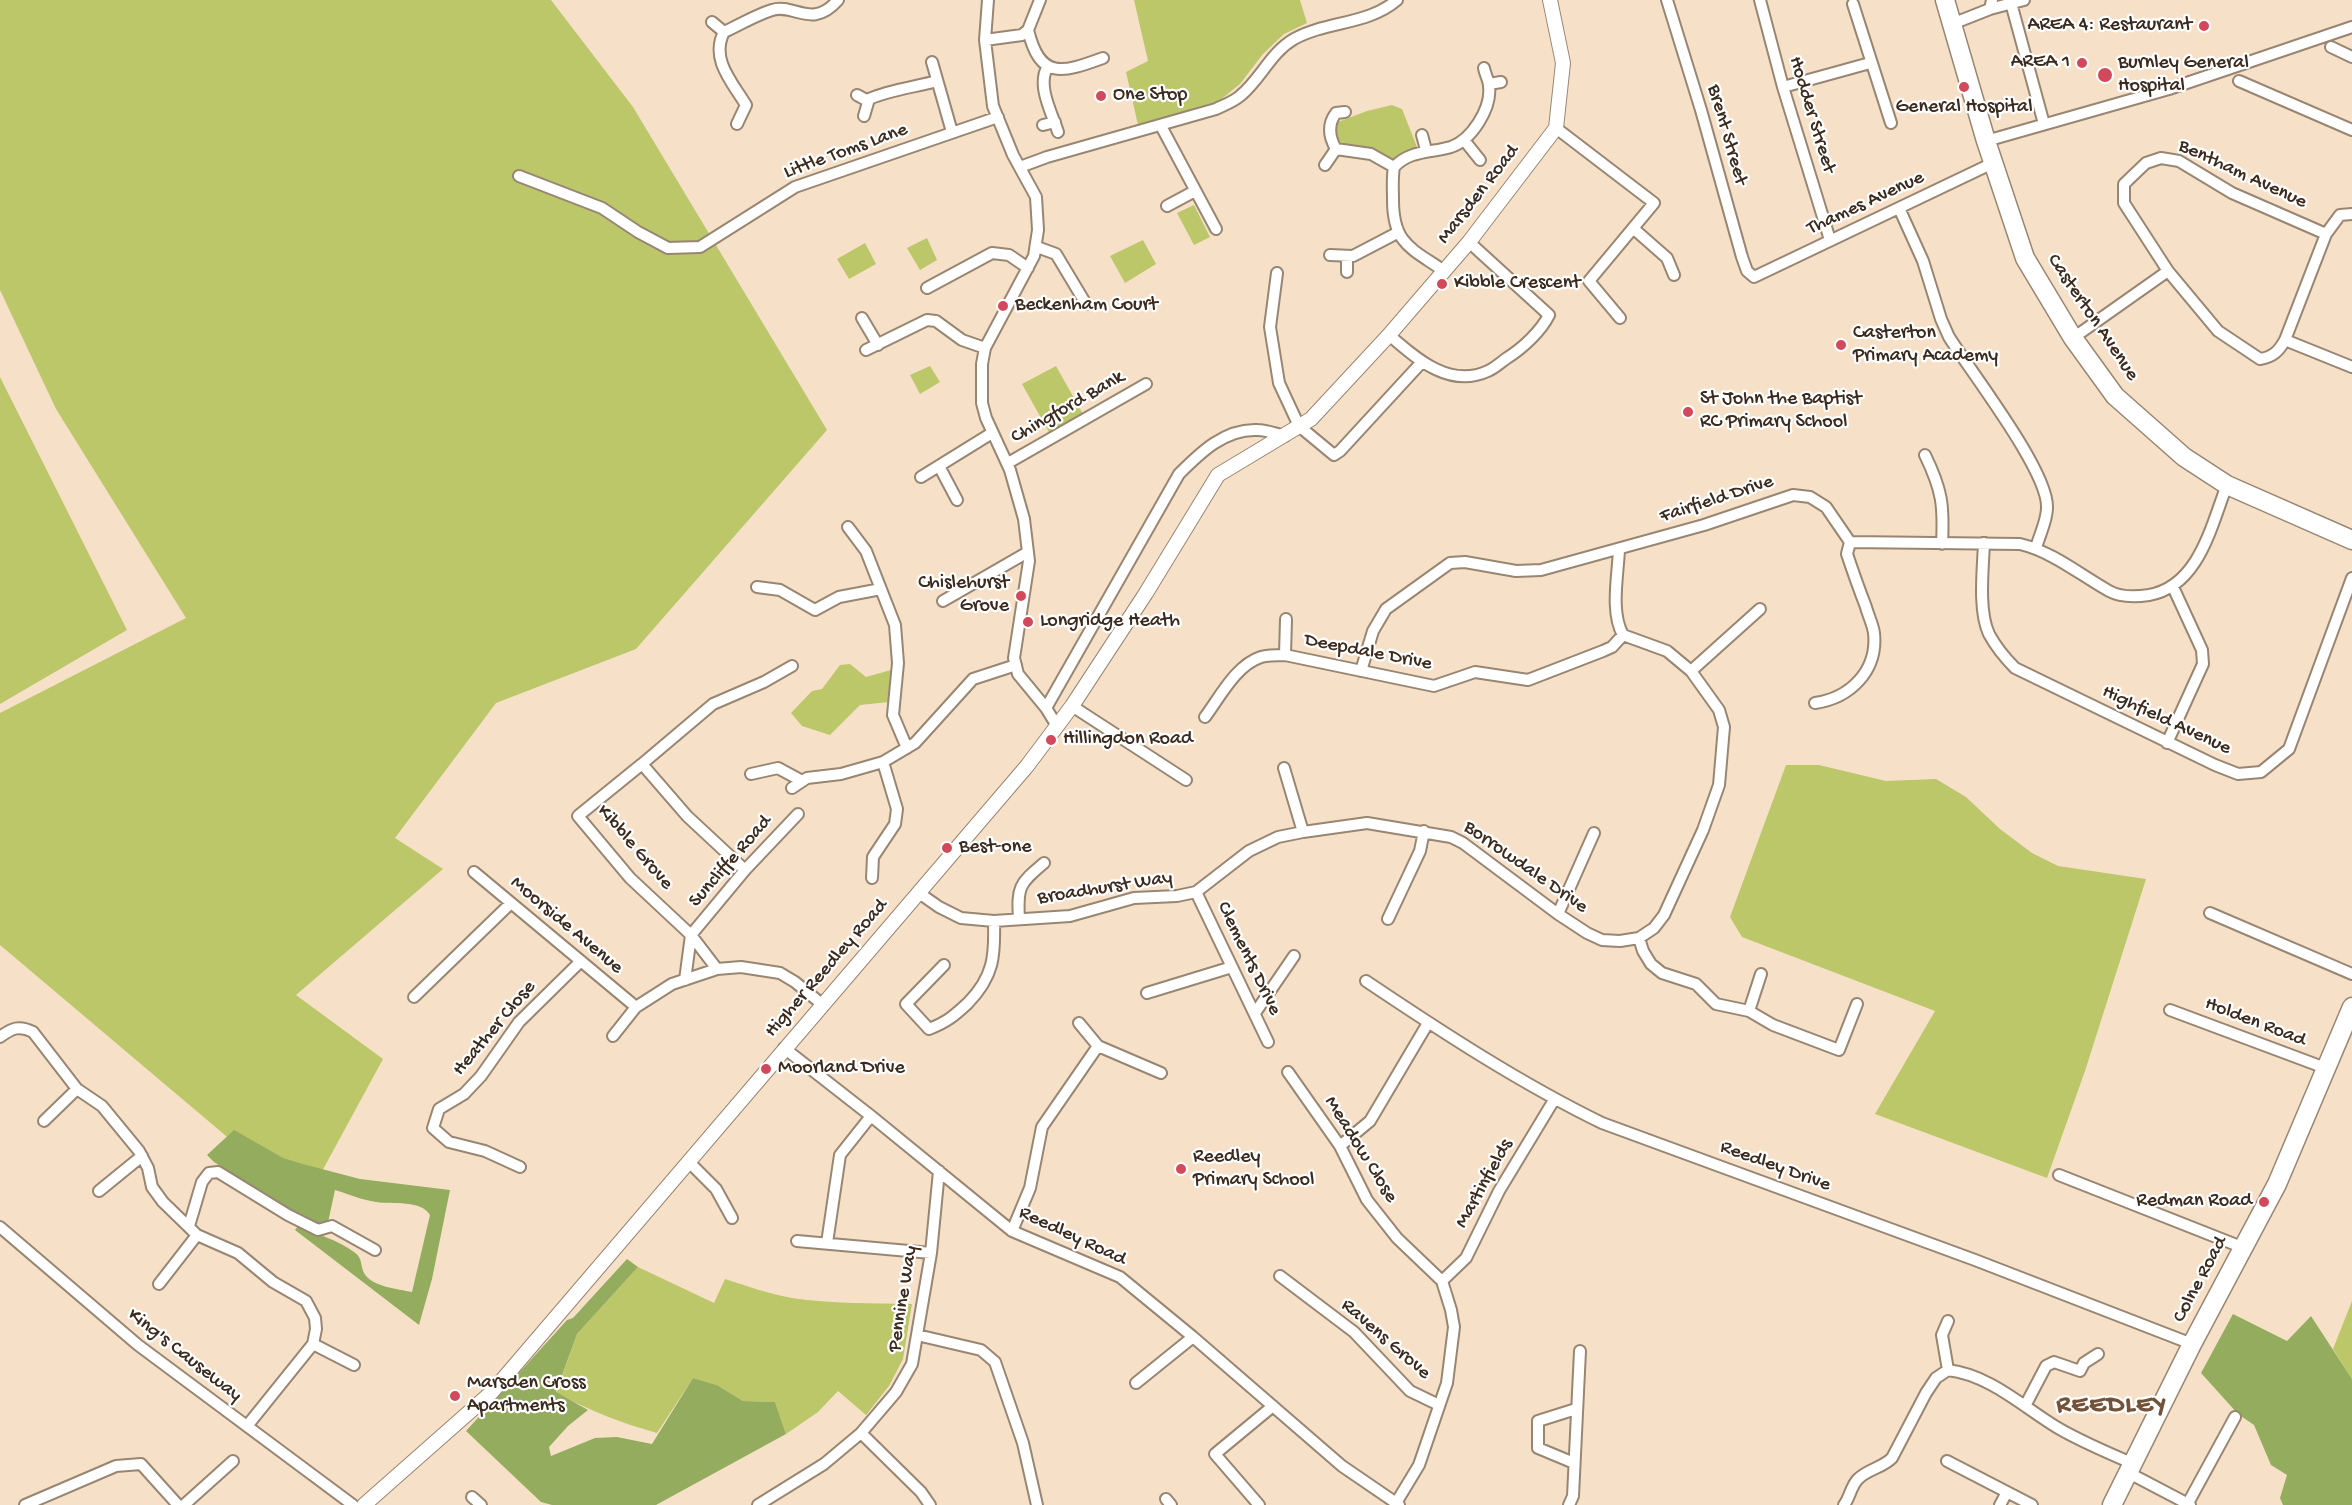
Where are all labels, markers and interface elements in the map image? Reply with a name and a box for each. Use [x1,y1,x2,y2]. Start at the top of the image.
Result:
place label: AREA 4: Restaurant [2028,14,2192,38]
marker: AREA 4: Restaurant [2197,19,2211,33]
place label: AREA 1 [2011,51,2070,75]
place label: Burnley General Hospital [2118,52,2249,99]
street label: Hodder Street [1782,54,1840,176]
marker: AREA 1 [2075,56,2089,70]
marker: Burnley General Hospital [2096,66,2114,84]
marker: General Hospital [1957,80,1971,94]
street label: Brent Street [1700,82,1752,188]
place label: One Stop [1113,84,1187,108]
marker: One Stop [1094,89,1108,103]
place label: General Hospital [1895,96,2033,120]
street label: Little Toms Lane [781,118,911,186]
street label: Bentham Avenue [2174,135,2310,215]
street label: Marsden Road [1433,141,1525,249]
street label: Thames Avenue [1804,166,1928,242]
street label: Casterton Avenue [2041,250,2143,386]
place label: Kibble Crescent [1454,272,1580,296]
marker: Kibble Crescent [1435,277,1449,291]
place label: Beckenham Court [1015,294,1158,318]
marker: Beckenham Court [996,299,1010,313]
place label: Casterton Primary Academy [1853,322,1998,369]
marker: Casterton Primary Academy [1834,338,1848,352]
street label: Chingford Bank [1007,366,1129,450]
place label: St John the Baptist RC Primary School [1700,388,1861,435]
marker: St John the Baptist RC Primary School [1681,405,1695,419]
street label: Fairfield Drive [1657,470,1777,530]
place label: Chislehurst Grove [918,572,1009,619]
marker: Chislehurst Grove [1014,589,1028,603]
place label: Longridge Heath [1040,610,1180,634]
marker: Longridge Heath [1021,615,1035,629]
street label: Deepdale Drive [1302,629,1434,677]
street label: Highfield Avenue [2098,681,2234,761]
place label: Hillingdon Road [1063,728,1193,752]
marker: Hillingdon Road [1044,733,1058,747]
street label: Kibble Grove [590,800,678,896]
street label: Suncliffe Road [684,811,778,913]
street label: Borrowdale Drive [1458,816,1592,920]
place label: Best-one [959,836,1032,860]
marker: Best-one [940,841,954,855]
street label: Broadhurst Way [1036,867,1174,911]
street label: Moorside Avenue [505,872,627,980]
street label: Higher Reedley Road [760,895,894,1043]
street label: Clements Drive [1210,898,1286,1020]
street label: Heather Close [448,976,542,1082]
street label: Holden Road [2201,993,2309,1053]
place label: Moorland Drive [778,1057,905,1081]
marker: Moorland Drive [759,1062,773,1076]
street label: Meadow Close [1318,1092,1402,1208]
street label: Martinfields [1451,1135,1519,1233]
street label: Reedley Drive [1717,1136,1833,1198]
place label: Reedley Primary School [1193,1146,1314,1193]
marker: Reedley Primary School [1174,1162,1188,1176]
place label: Redman Road [2136,1190,2252,1214]
marker: Redman Road [2257,1195,2271,1209]
street label: Reedley Road [1014,1202,1130,1272]
street label: Colne Road [2168,1233,2234,1327]
street label: Pennine Way [884,1244,924,1354]
street label: Ravens Grove [1335,1294,1435,1386]
street label: King's Causeway [122,1304,246,1408]
place label: Marsden Cross Apartments [467,1372,586,1419]
marker: Marsden Cross Apartments [448,1389,462,1403]
district label: REEDLEY [2056,1391,2168,1423]

